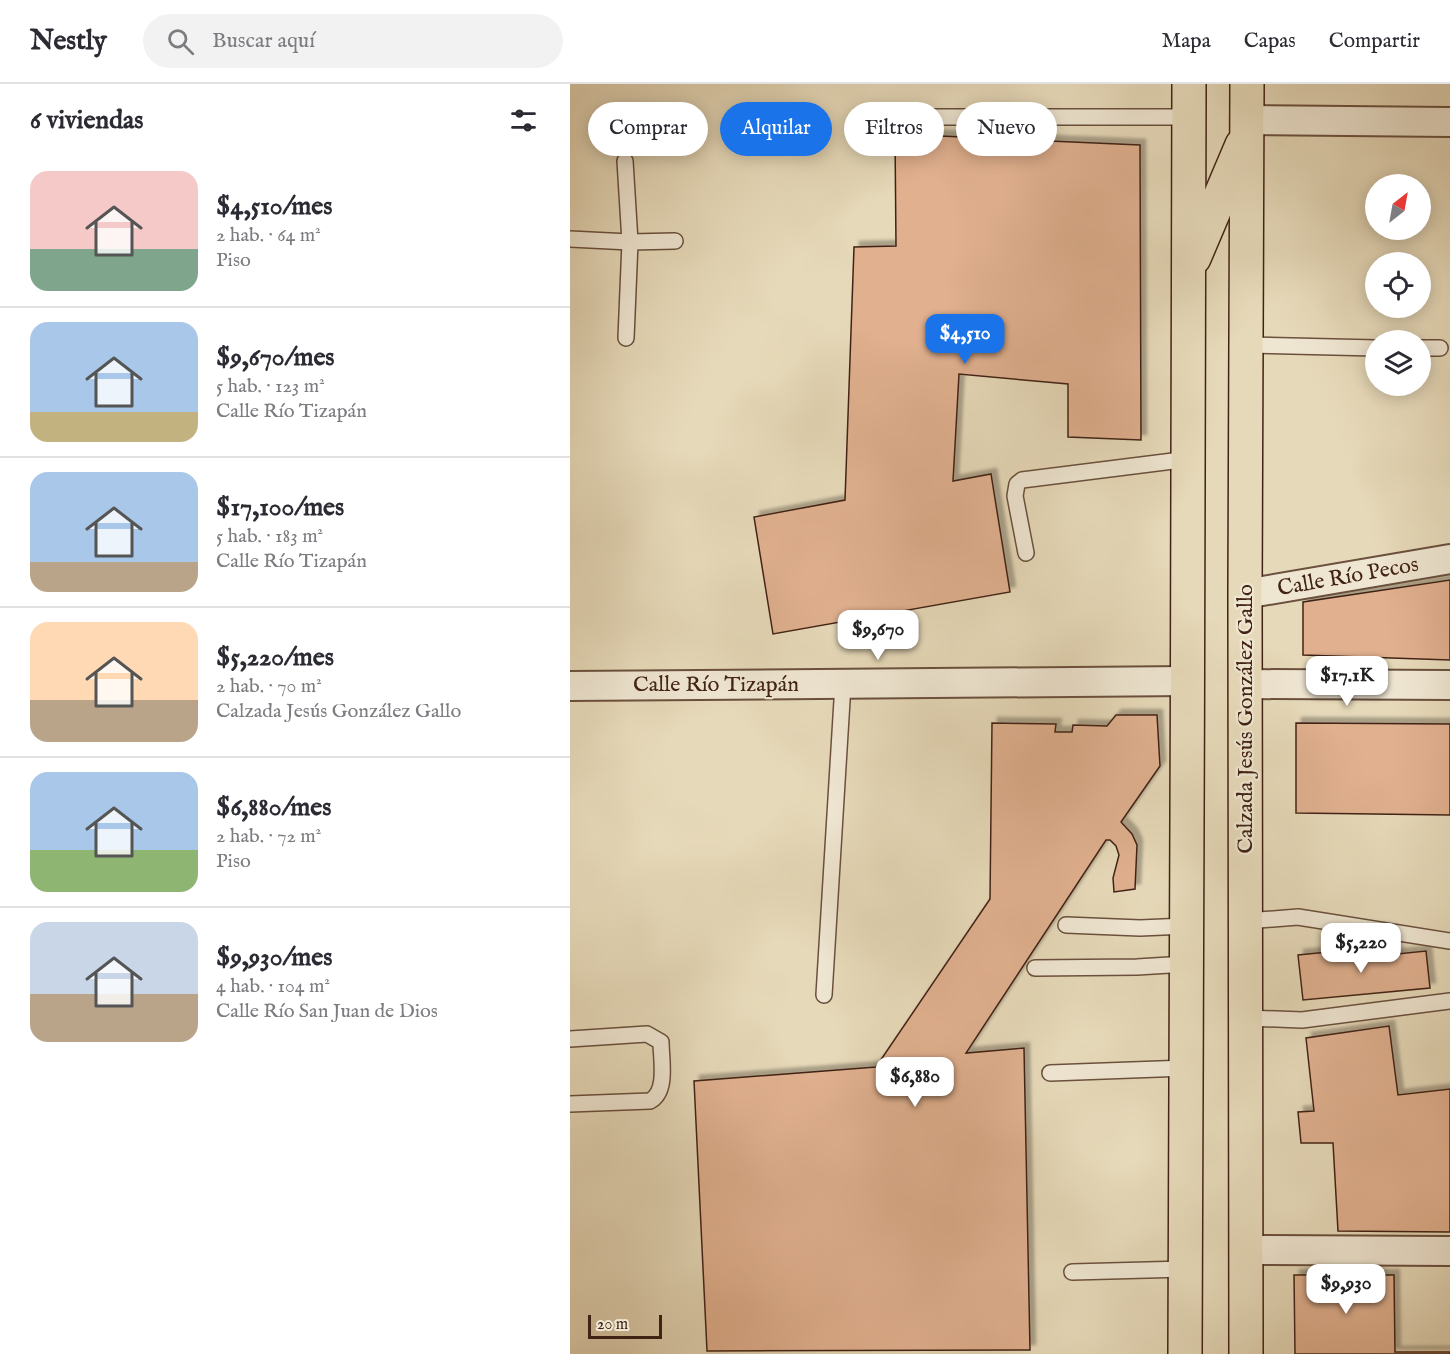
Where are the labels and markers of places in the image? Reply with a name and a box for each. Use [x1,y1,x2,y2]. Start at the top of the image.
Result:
pin: $4,510 [916,314,1014,365]
pin: $9,670 [829,610,927,661]
pin: $17.1K [1298,656,1396,707]
pin: $5,220 [1312,923,1410,974]
pin: $6,880 [866,1057,964,1108]
pin: $9,930 [1297,1264,1395,1315]

